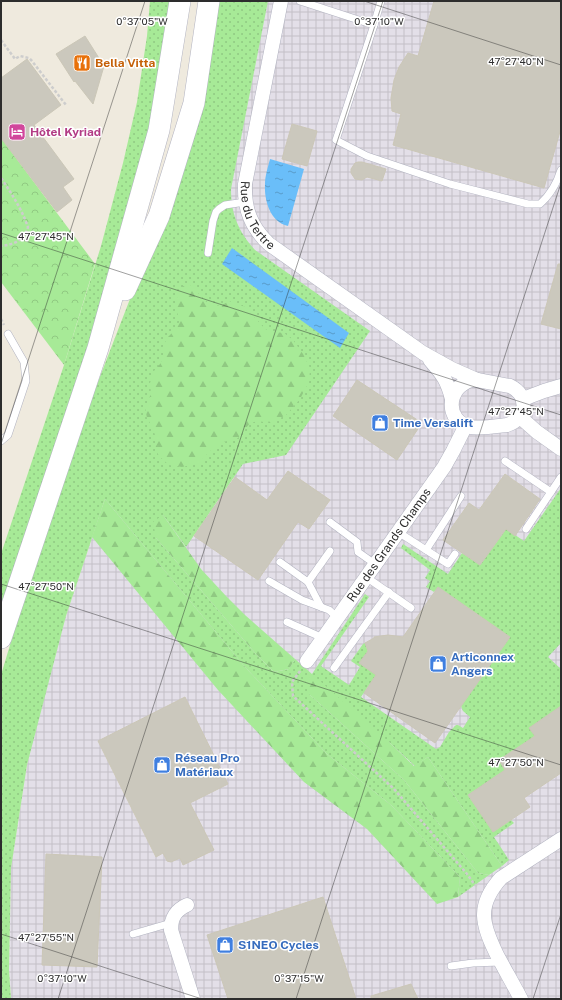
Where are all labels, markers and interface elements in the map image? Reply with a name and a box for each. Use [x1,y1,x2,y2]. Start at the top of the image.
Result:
text: 0°37'05"W [116,15,168,27]
text: 0°37'10"W [354,15,404,27]
restaurant icon: Bella Vitta [72,53,92,73]
text: 47°27'40"N [488,55,544,67]
place label: Bella Vitta [95,56,155,70]
hotel icon: Hôtel Kyriad [7,122,27,142]
place label: Hôtel Kyriad [30,125,101,139]
street label: Rue du Tertre [238,181,277,253]
text: 47°27'45"N [18,230,74,242]
text: 47°27'45"N [488,405,544,417]
shop icon: Time Versalift [370,413,390,433]
place label: Time Versalift [393,416,473,430]
street label: Rue des Grands Champs [344,486,434,604]
text: 47°27'50"N [18,580,74,592]
place label: Articonnex Angers [451,650,514,678]
shop icon: Articonnex Angers [428,654,448,674]
place label: Réseau Pro Matériaux [175,751,240,779]
shop icon: Réseau Pro Matériaux [152,755,172,775]
text: 47°27'50"N [488,756,544,768]
text: 47°27'55"N [18,931,74,943]
shop icon: S1NEO Cycles [215,935,235,955]
place label: S1NEO Cycles [238,938,319,952]
text: 0°37'10"W [37,972,87,984]
text: 0°37'15"W [274,972,324,984]

